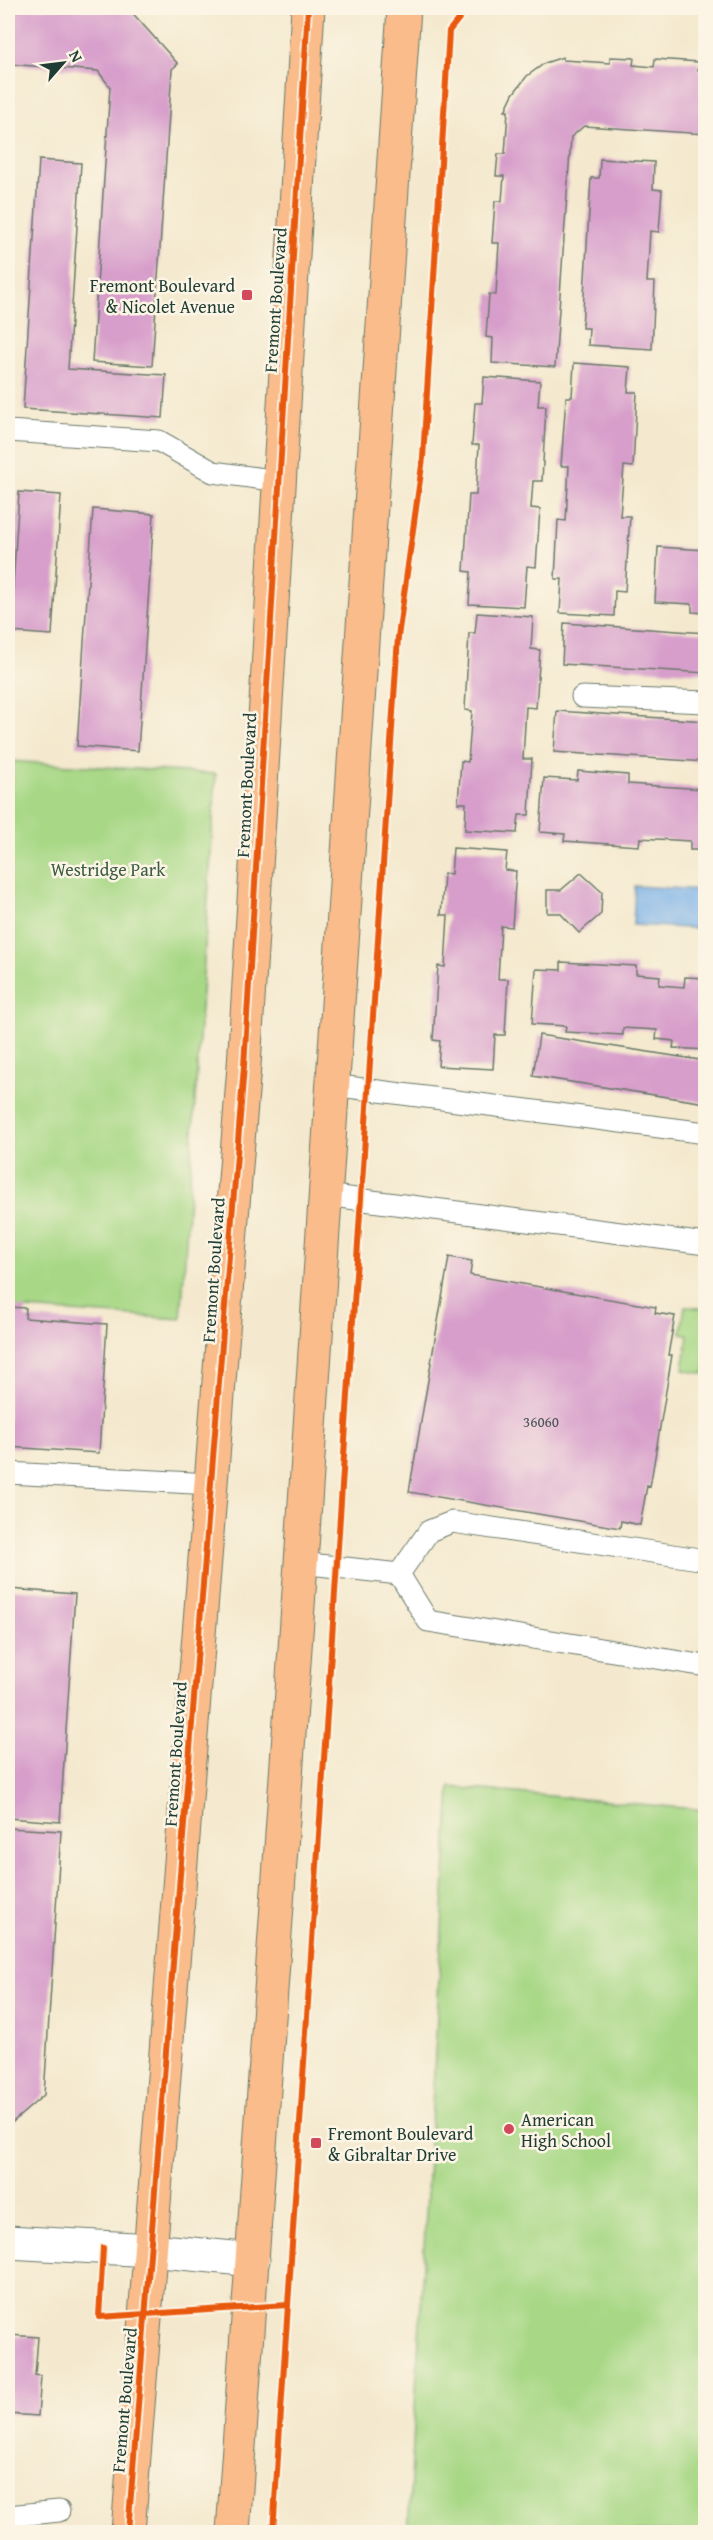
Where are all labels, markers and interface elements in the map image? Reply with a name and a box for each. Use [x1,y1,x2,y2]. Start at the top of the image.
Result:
north arrow [33,33,93,93]
text: N [63,46,89,67]
street label: Fremont Boulevard [256,226,294,373]
place label: Fremont Boulevard & Nicolet Avenue [90,272,235,320]
marker: Fremont Boulevard & Nicolet Avenue [240,288,254,302]
street label: Fremont Boulevard [229,711,263,858]
park label: Westridge Park [51,856,166,883]
street label: Fremont Boulevard [194,1196,232,1343]
house number: 36060 [523,1411,559,1432]
street label: Fremont Boulevard [156,1680,194,1827]
place label: American High School [521,2106,611,2154]
place label: Fremont Boulevard & Gibraltar Drive [328,2120,474,2168]
marker: American High School [502,2122,516,2136]
marker: Fremont Boulevard & Gibraltar Drive [309,2136,323,2150]
street label: Fremont Boulevard [104,2326,144,2474]

